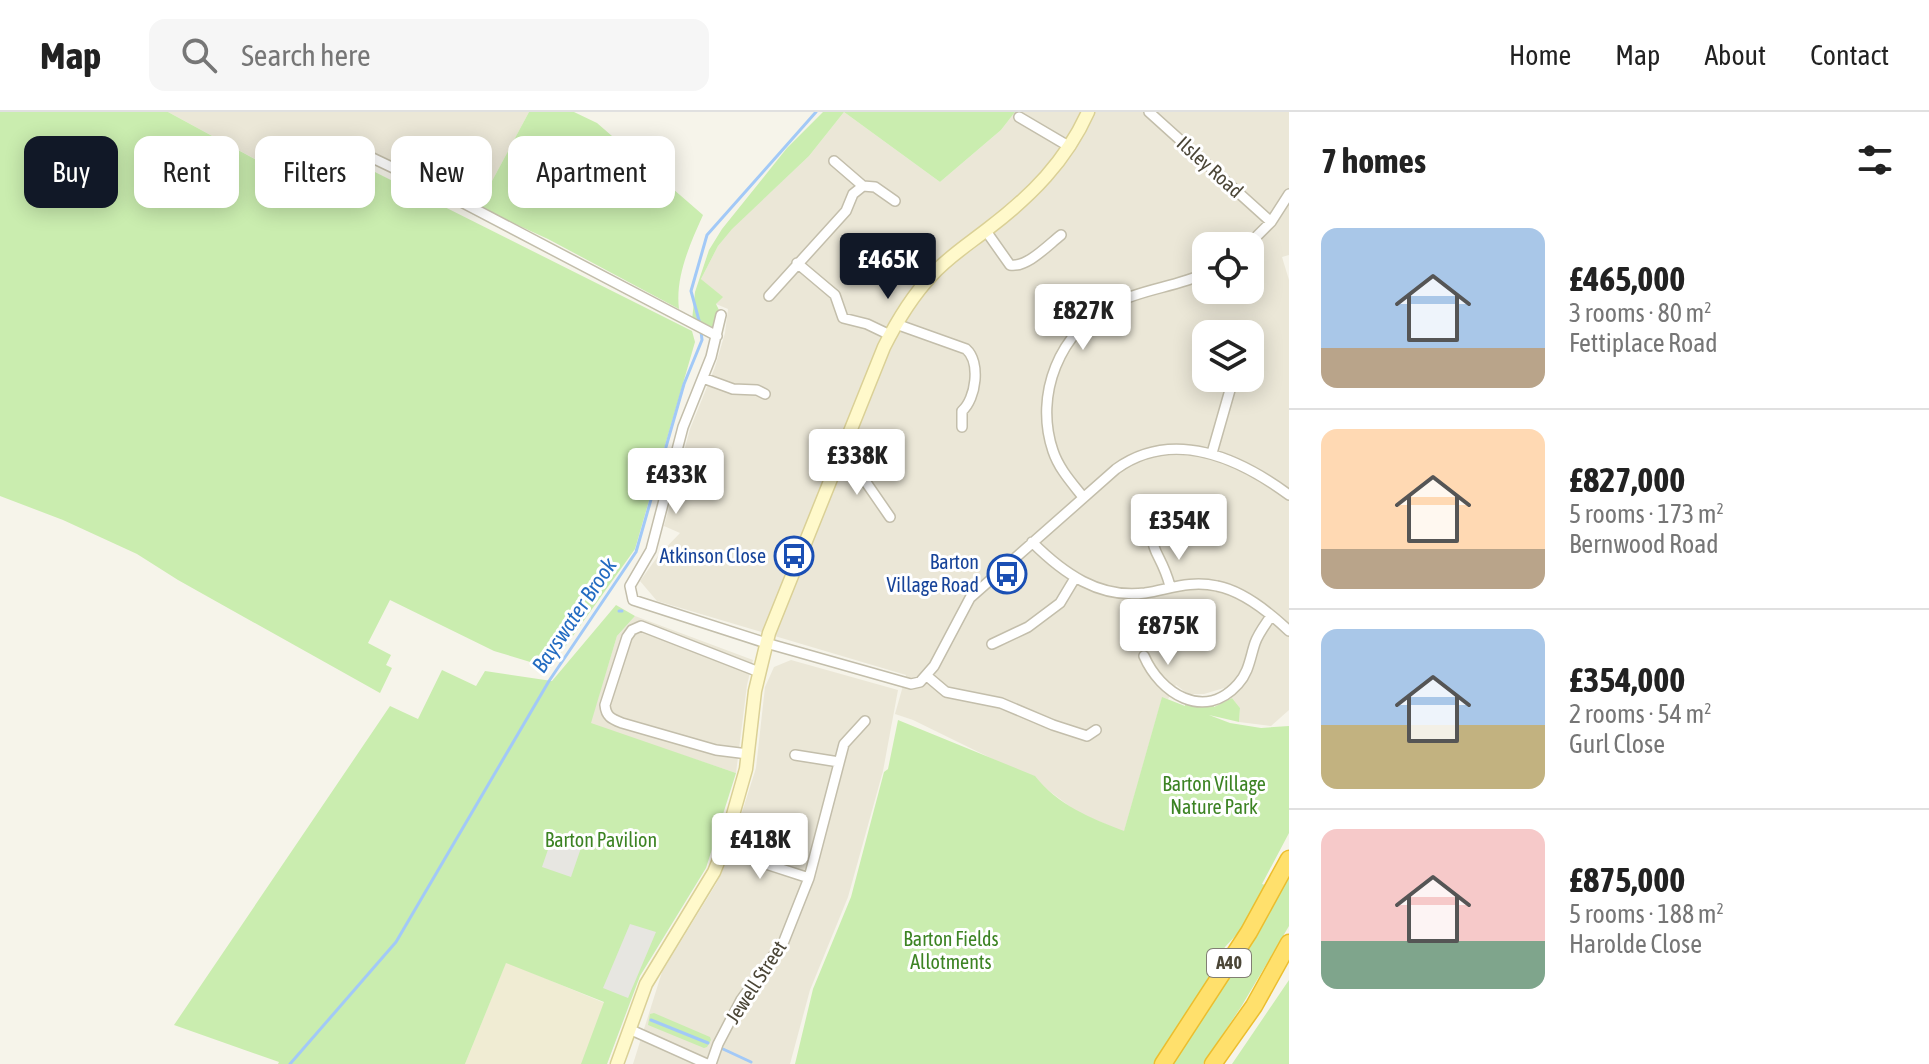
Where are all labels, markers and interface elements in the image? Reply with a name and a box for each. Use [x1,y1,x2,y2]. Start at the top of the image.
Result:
search box [149,19,709,91]
icon: search [177,33,221,77]
text: Map [40,34,101,77]
text: Search here [241,38,371,72]
text: Home [1509,39,1571,71]
text: Map [1615,39,1660,71]
text: About [1704,39,1766,71]
text: Contact [1810,39,1889,71]
street label: Ilsley Road [1173,131,1248,202]
chip: Buy [24,136,118,208]
chip: Rent [134,136,239,208]
chip: Filters [255,136,375,208]
chip: New [391,136,492,208]
chip: Apartment [508,136,675,208]
icon: filters [1853,138,1897,182]
text: 7 homes [1321,141,1426,180]
map controls [1192,232,1264,392]
button: locate [1192,232,1264,304]
pin: £465K [832,233,944,301]
text: £465K [858,244,918,274]
text: £465,000 [1569,259,1685,298]
icon: home [1385,260,1481,356]
pin: £827K [1027,284,1139,352]
text: £827K [1053,295,1113,325]
text: 3 rooms · 80 m² [1569,298,1711,328]
button: layers [1192,320,1264,392]
text: Fettiplace Road [1569,328,1718,358]
pin: £338K [801,429,913,497]
text: £338K [827,440,887,470]
pin: £433K [620,448,732,516]
text: £433K [646,459,706,489]
text: £827,000 [1569,460,1685,499]
icon: home [1385,461,1481,557]
pin: £354K [1123,494,1235,562]
text: 5 rooms · 173 m² [1569,499,1724,529]
text: £354K [1149,505,1209,535]
text: Bernwood Road [1569,529,1719,559]
bus stop icon: Atkinson Close [773,535,815,577]
place label: Atkinson Close [659,544,766,567]
place label: Barton Village Road [887,550,979,596]
water label: Bayswater Brook [526,552,622,677]
bus stop icon: Barton Village Road [986,553,1028,595]
pin: £875K [1112,599,1224,667]
text: £875K [1138,610,1198,640]
text: £354,000 [1569,660,1685,699]
icon: home [1385,661,1481,757]
text: 2 rooms · 54 m² [1569,699,1711,729]
text: Gurl Close [1569,729,1665,759]
park label: Barton Village Nature Park [1162,772,1266,818]
pin: £418K [704,813,816,881]
text: £418K [730,824,790,854]
park label: Barton Pavilion [545,828,657,851]
text: £875,000 [1569,860,1685,899]
icon: home [1385,861,1481,957]
text: 5 rooms · 188 m² [1569,899,1724,929]
park label: Barton Fields Allotments [903,927,999,973]
text: Harolde Close [1569,929,1702,959]
street label: Jewell Street [721,936,791,1027]
road number: A40 [1207,949,1251,977]

